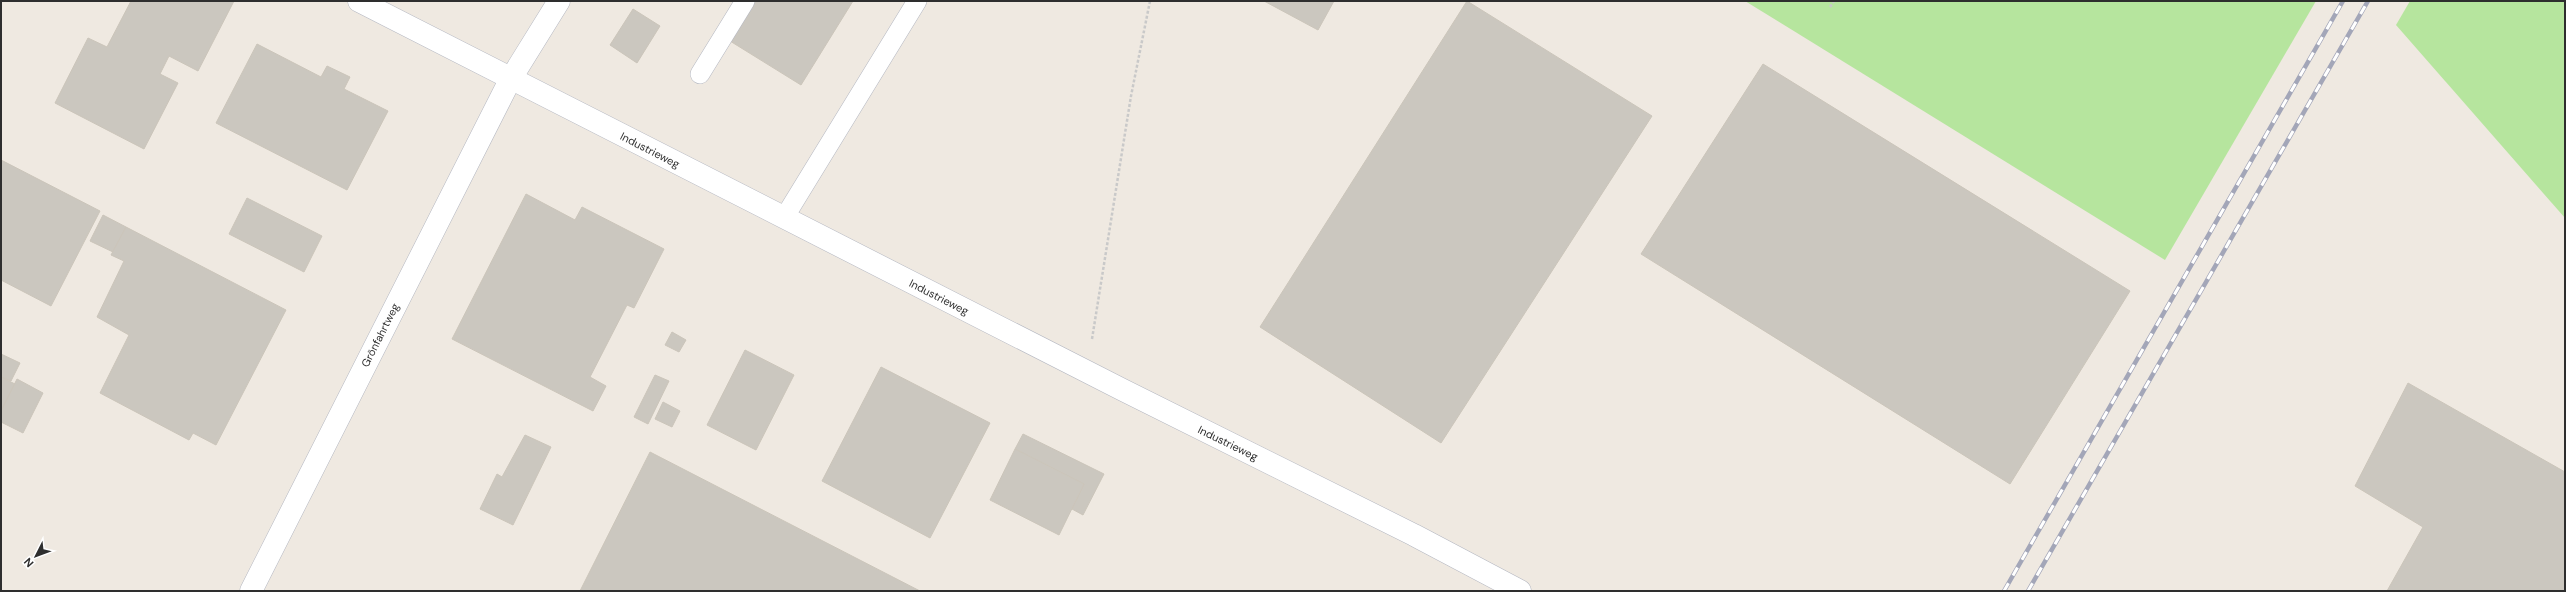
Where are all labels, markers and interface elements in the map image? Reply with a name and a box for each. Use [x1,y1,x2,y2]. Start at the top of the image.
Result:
street label: Industrieweg [618,129,682,171]
street label: Industrieweg [907,276,971,318]
street label: Grönfahrtweg [358,301,402,369]
street label: Industrieweg [1196,422,1260,464]
north arrow [16,536,56,576]
text: N [21,555,36,570]

